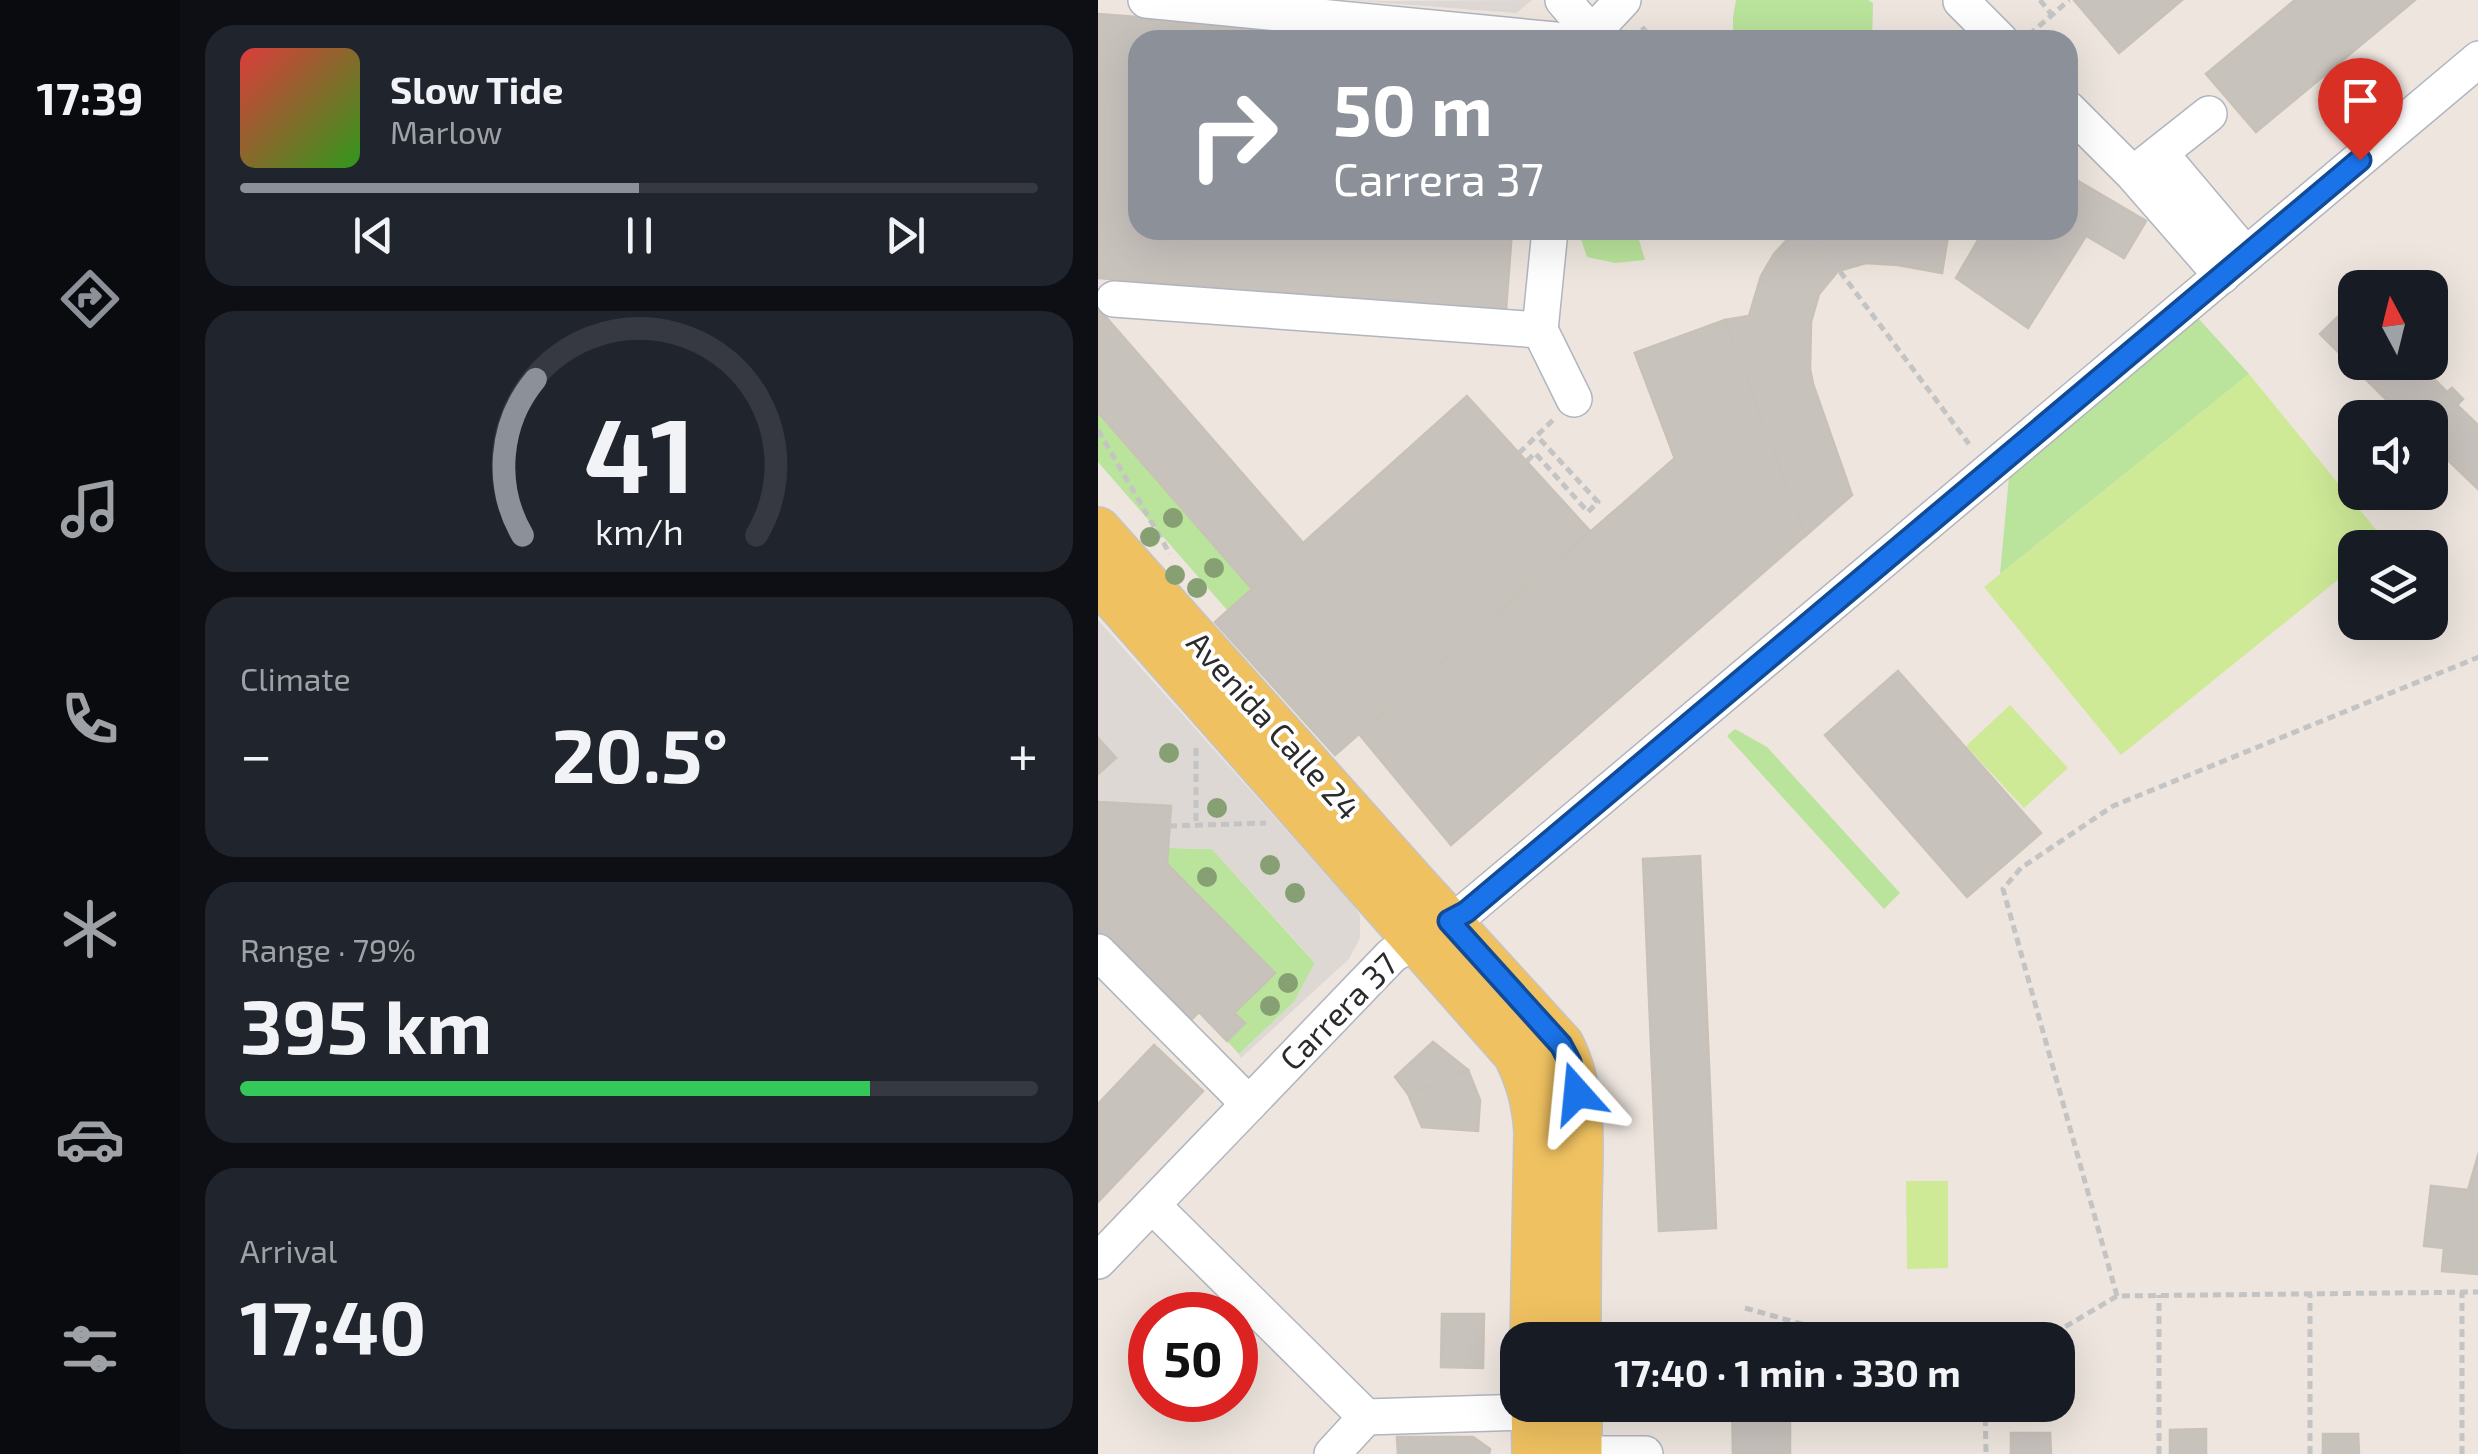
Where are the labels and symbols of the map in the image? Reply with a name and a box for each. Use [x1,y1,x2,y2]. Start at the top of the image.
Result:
pin [2318,58,2403,161]
north arrow [2338,270,2448,380]
street label: Avenida Calle 24 [1180,623,1369,826]
street label: Carrera 37 [1271,944,1404,1077]
position arrow [1525,1041,1629,1145]
speed limit sign: 50 [1128,1292,1258,1422]

